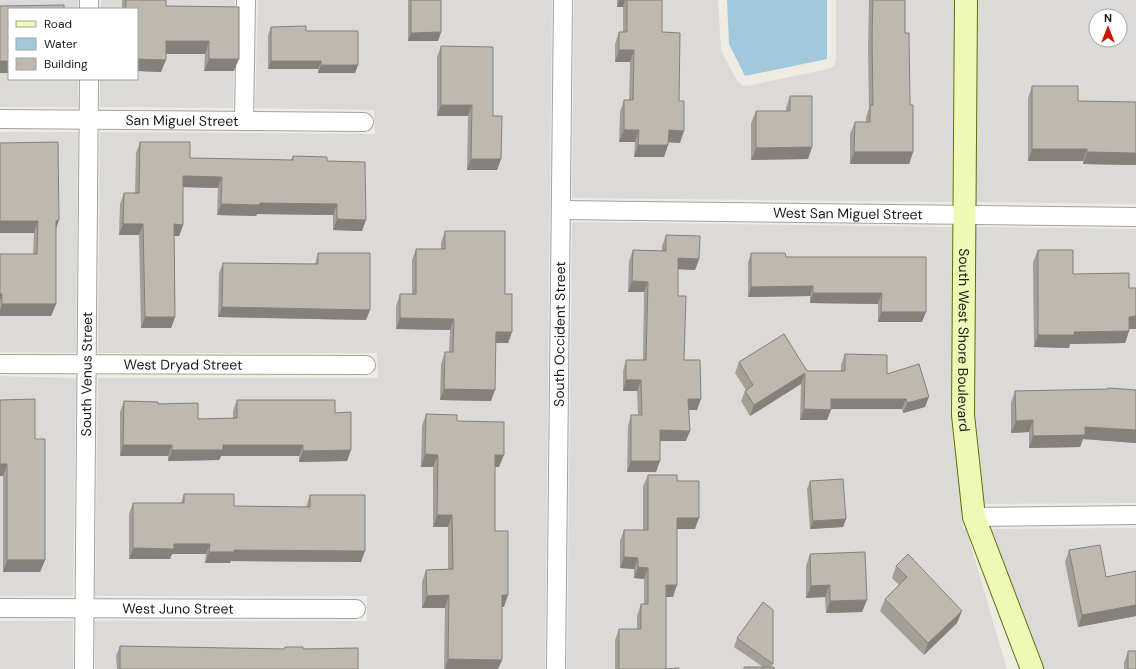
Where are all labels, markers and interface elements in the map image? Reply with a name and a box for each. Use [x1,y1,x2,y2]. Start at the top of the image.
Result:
legend [8,8,138,80]
north arrow [1088,8,1128,48]
text: N [1104,11,1112,25]
text: Road [44,16,72,32]
text: Water [44,36,78,52]
text: Building [44,56,88,72]
street label: San Miguel Street [125,111,239,130]
street label: West San Miguel Street [773,204,923,223]
street label: South West Shore Boulevard [954,248,974,433]
street label: South Occident Street [550,261,569,407]
street label: South Venus Street [77,312,96,436]
street label: West Dryad Street [124,355,242,374]
street label: West Juno Street [122,599,234,618]

